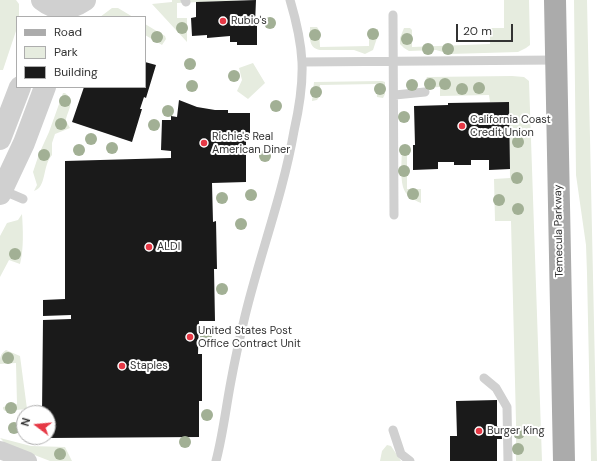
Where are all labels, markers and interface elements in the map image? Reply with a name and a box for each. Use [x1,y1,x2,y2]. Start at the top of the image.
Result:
place label: Rubio's [231,14,267,28]
legend [16,16,146,88]
marker: Rubio's [218,16,228,26]
scale bar [458,16,515,42]
text: 20 m [463,23,492,39]
text: Road [54,24,82,40]
text: Park [54,44,78,60]
text: Building [54,64,98,80]
place label: California Coast Credit Union [470,113,551,139]
marker: California Coast Credit Union [457,121,467,131]
place label: Richie's Real American Diner [212,130,290,156]
marker: Richie's Real American Diner [199,138,209,148]
street label: Temecula Parkway [552,184,566,278]
place label: ALDI [157,240,180,254]
marker: ALDI [144,242,154,252]
place label: United States Post Office Contract Unit [198,324,301,350]
marker: United States Post Office Contract Unit [185,332,195,342]
place label: Staples [130,359,168,373]
marker: Staples [117,361,127,371]
north arrow [16,405,56,445]
text: N [18,416,33,428]
place label: Burger King [487,424,545,438]
marker: Burger King [474,426,484,436]

